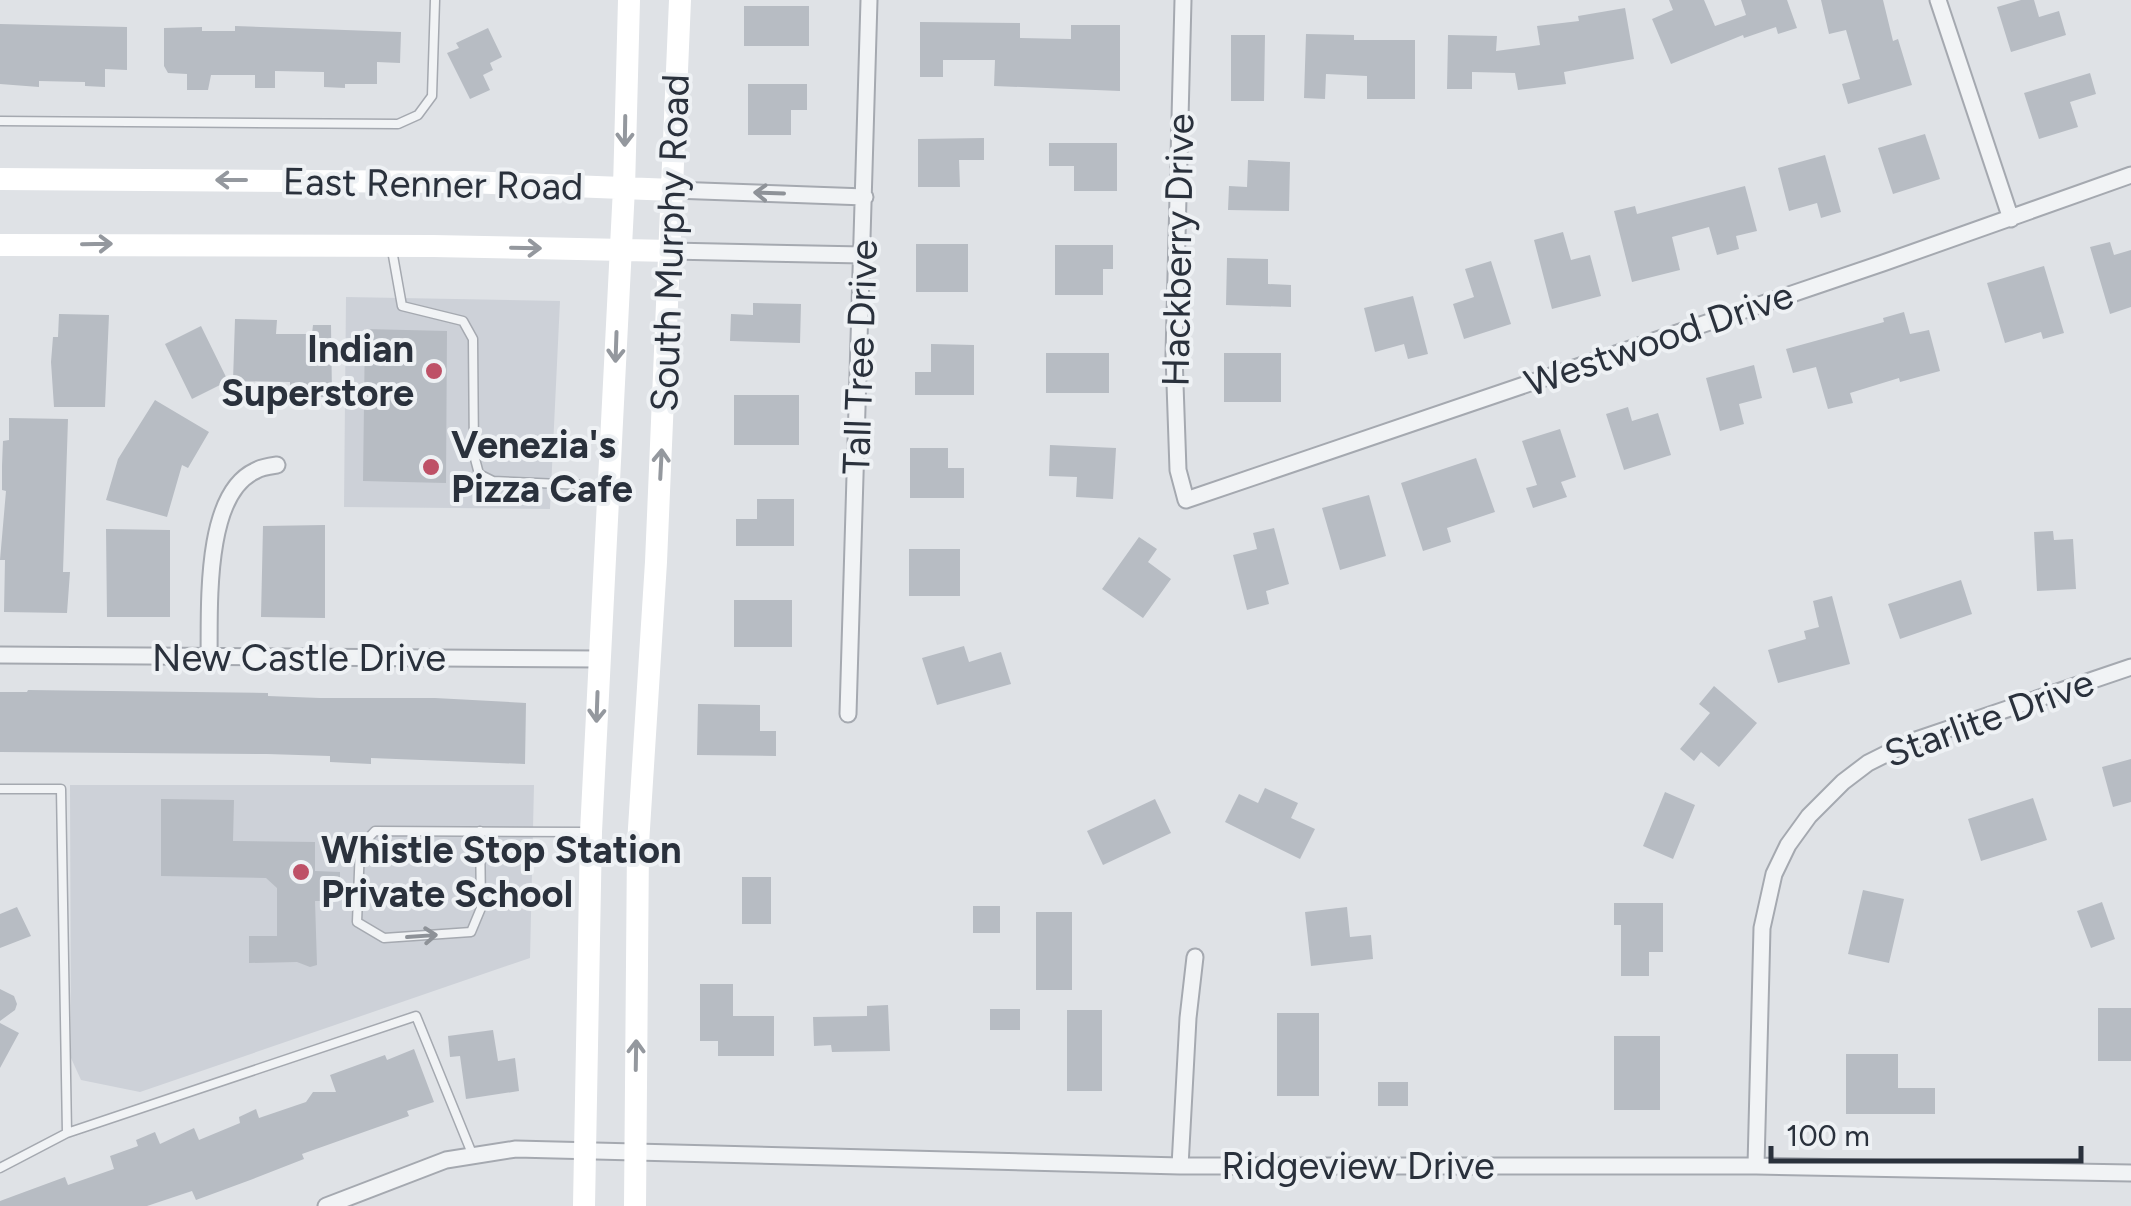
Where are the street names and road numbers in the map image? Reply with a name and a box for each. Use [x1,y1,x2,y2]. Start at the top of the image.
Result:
street label: South Murphy Road [641,73,699,413]
street label: Hackberry Drive [1153,113,1203,387]
street label: East Renner Road [282,158,584,210]
street label: Tall Tree Drive [833,239,887,475]
street label: Westwood Drive [1519,272,1799,406]
street label: New Castle Drive [152,635,446,681]
street label: Starlite Drive [1878,659,2100,777]
street label: Ridgeview Drive [1221,1143,1495,1189]

